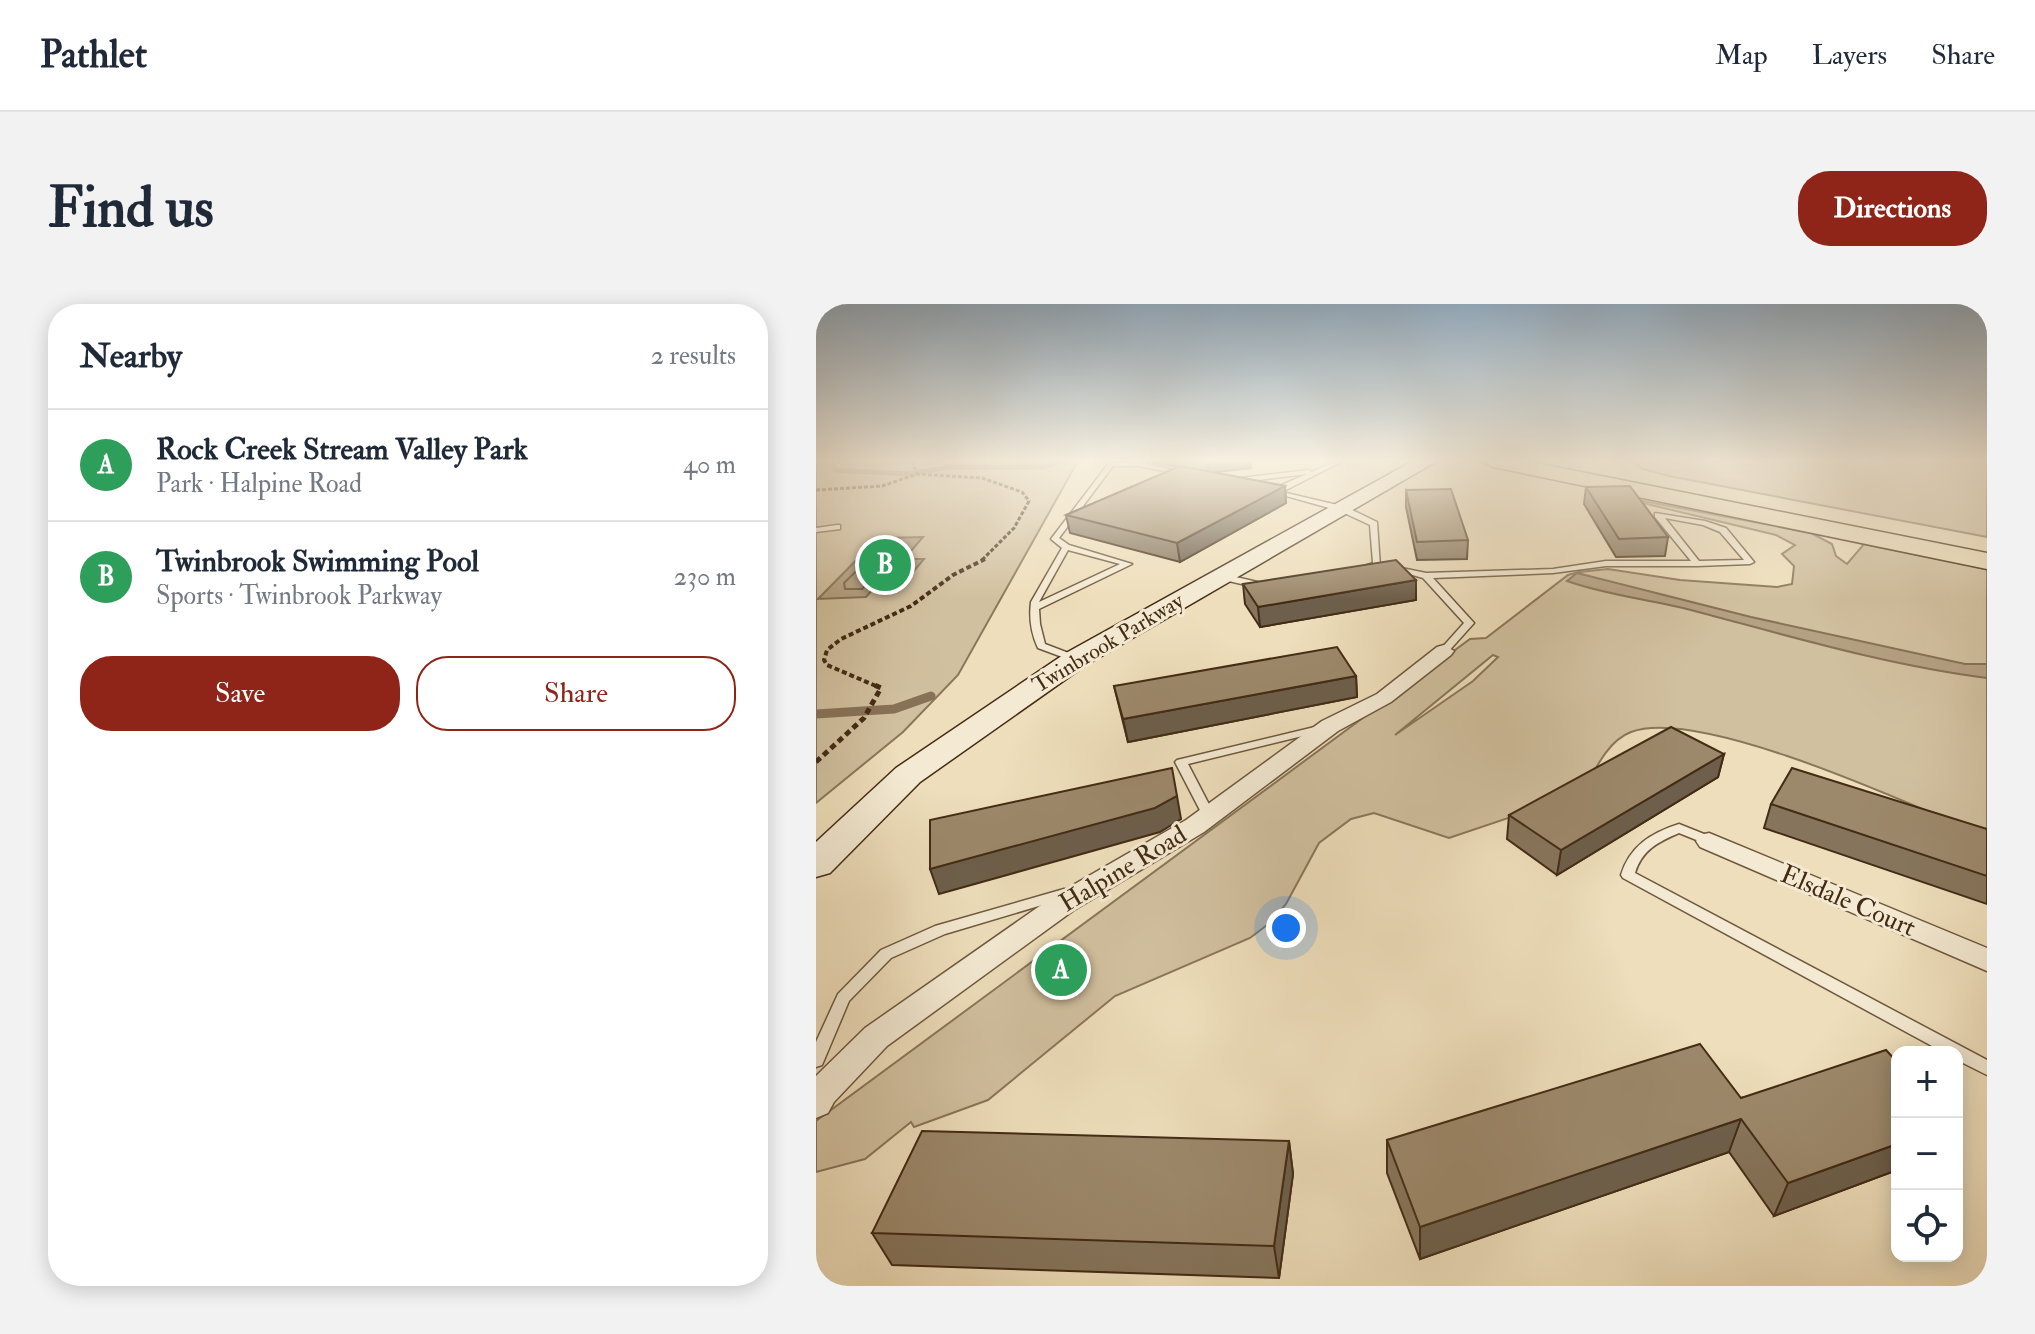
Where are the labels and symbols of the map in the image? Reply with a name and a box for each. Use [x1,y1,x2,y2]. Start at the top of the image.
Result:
pin: B [859,535,911,595]
street label: Twinbrook Parkway [1027,587,1189,699]
street label: Halpine Road [1054,818,1193,920]
street label: Elsdale Court [1776,858,1920,944]
your location [1266,908,1306,948]
pin: A [1035,940,1087,1000]

